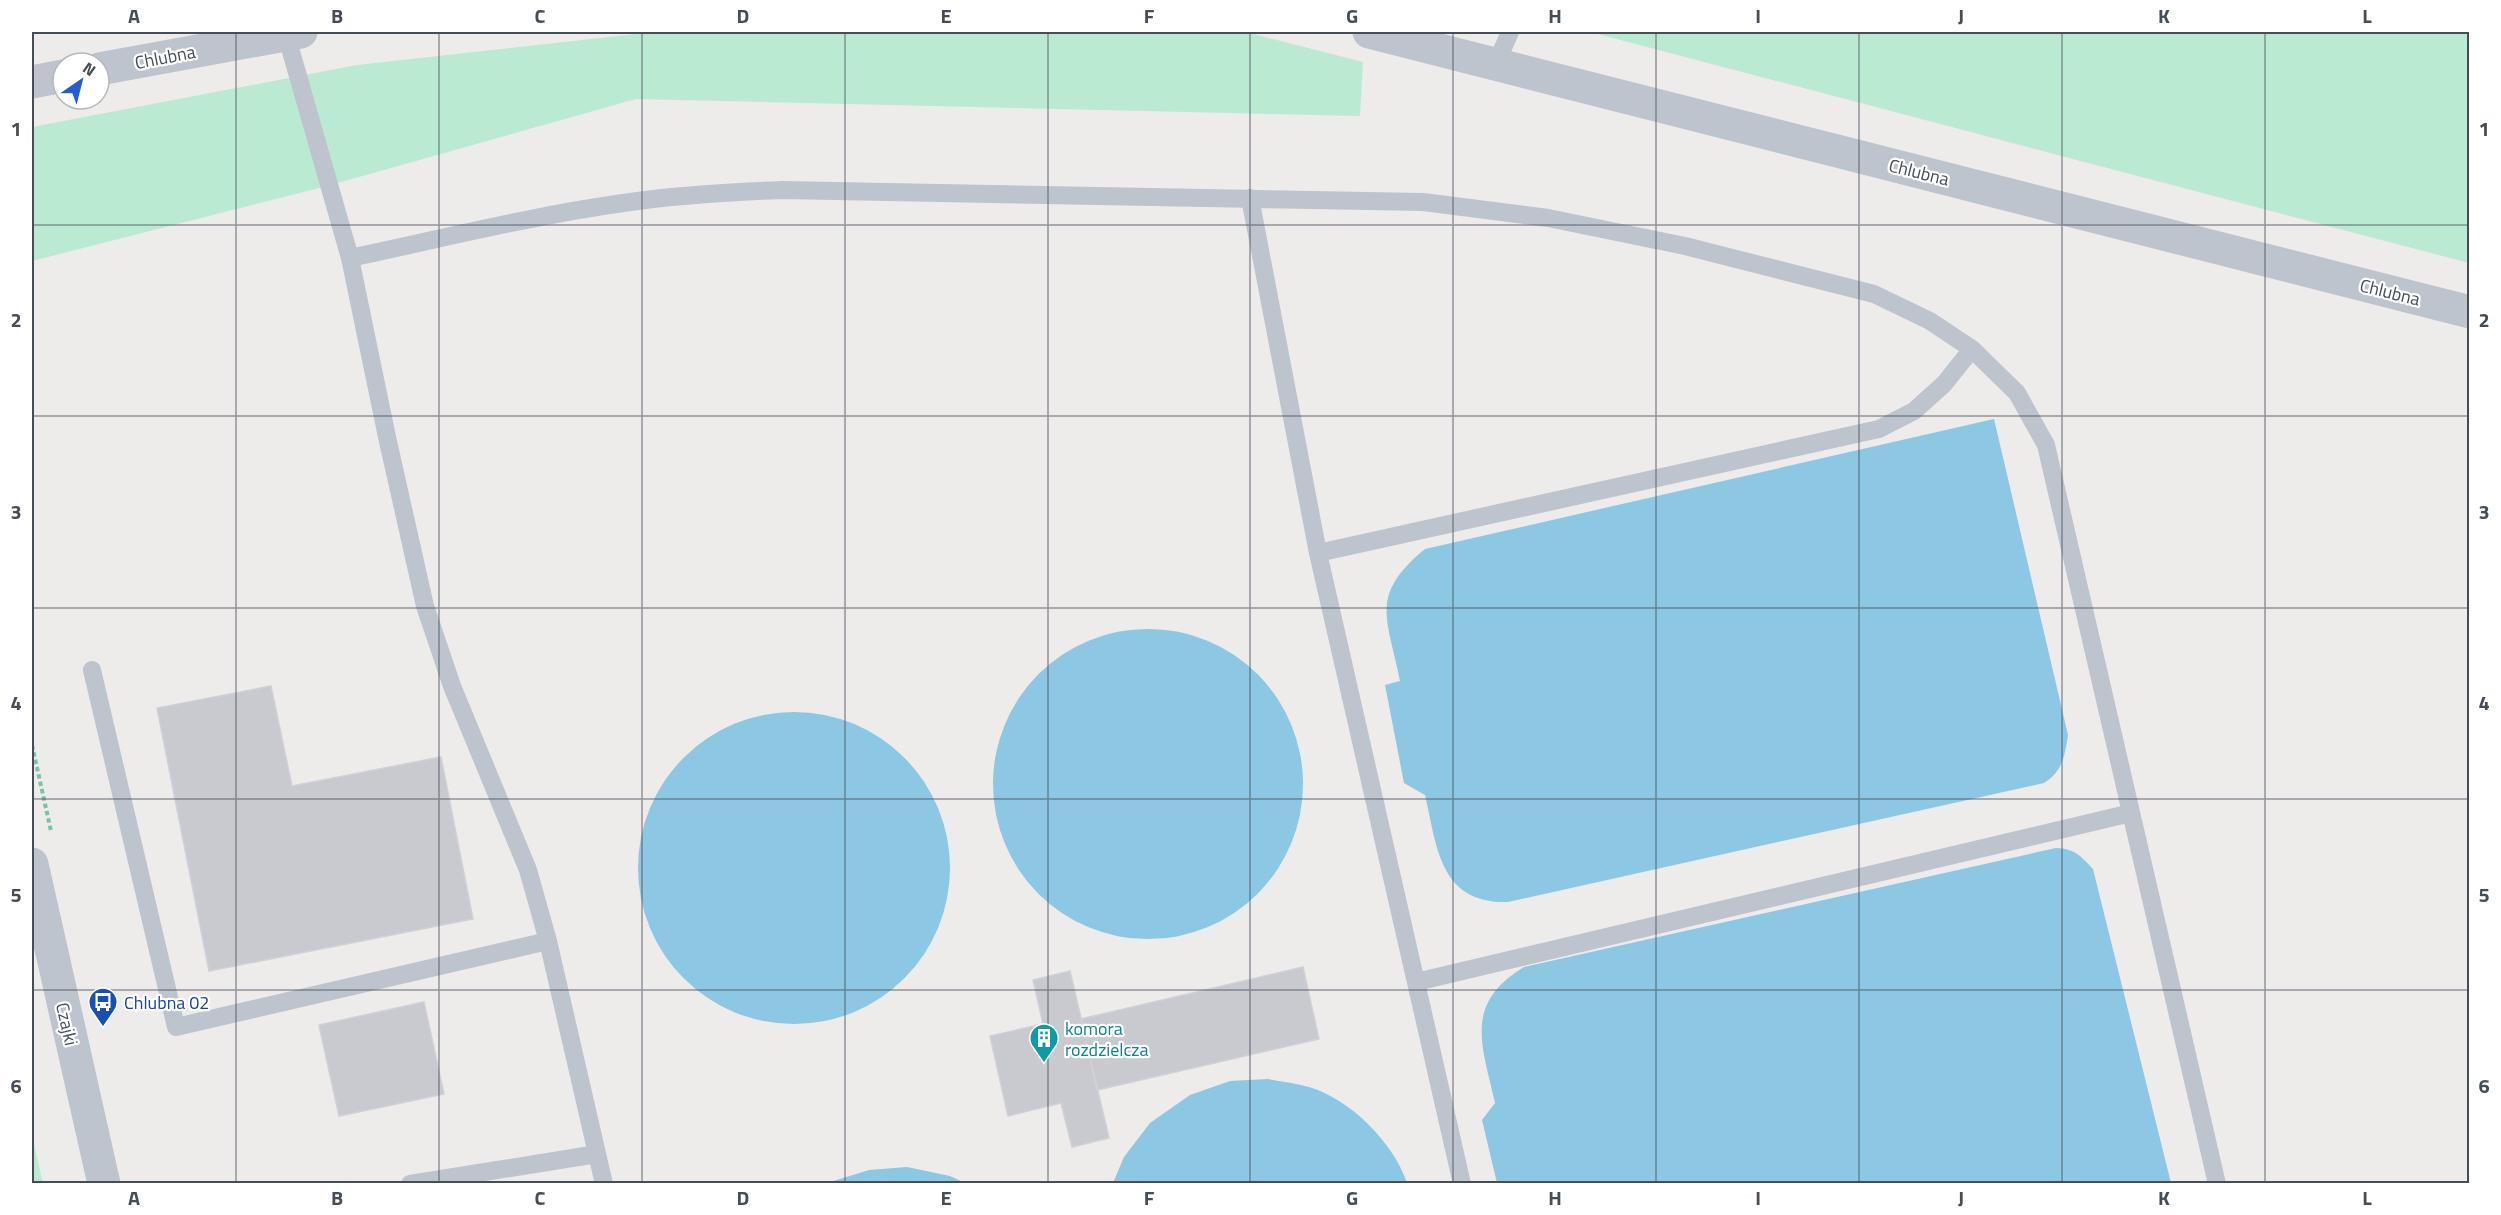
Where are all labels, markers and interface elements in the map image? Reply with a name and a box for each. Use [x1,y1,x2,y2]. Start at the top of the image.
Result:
text: A [128,0,140,31]
text: B [331,0,343,31]
text: C [535,0,546,31]
text: D [737,0,749,31]
text: E [940,0,952,31]
text: F [1144,0,1155,31]
text: G [1346,0,1358,31]
text: H [1548,0,1562,31]
text: I [1755,0,1761,31]
text: J [1958,0,1964,31]
text: K [2158,0,2170,31]
text: L [2362,0,2372,31]
street label: Chlubna [132,38,198,76]
north arrow [51,51,111,111]
text: N [78,56,101,82]
text: 1 [10,113,22,144]
text: 1 [2478,113,2490,144]
street label: Chlubna [1886,151,1952,193]
street label: Chlubna [2357,271,2423,313]
text: 2 [10,304,22,335]
text: 2 [2478,304,2490,335]
text: 3 [10,496,22,527]
text: 3 [2478,496,2490,527]
text: 4 [10,687,22,718]
text: 4 [2478,687,2490,718]
text: 5 [10,879,22,910]
text: 5 [2478,879,2490,910]
bus stop icon: Chlubna 02 [87,986,119,1028]
place label: Chlubna 02 [124,989,209,1016]
street label: Czajki [49,1000,85,1048]
place label: komora rozdzielcza [1065,1015,1149,1063]
building icon: komora rozdzielcza [1028,1022,1060,1064]
text: 6 [10,1070,22,1101]
text: 6 [2478,1070,2490,1101]
text: A [128,1182,140,1213]
text: B [331,1182,343,1213]
text: C [535,1182,546,1213]
text: D [737,1182,749,1213]
text: E [940,1182,952,1213]
text: F [1144,1182,1155,1213]
text: G [1346,1182,1358,1213]
text: H [1548,1182,1562,1213]
text: I [1755,1182,1761,1213]
text: J [1958,1182,1964,1213]
text: K [2158,1182,2170,1213]
text: L [2362,1182,2372,1213]

